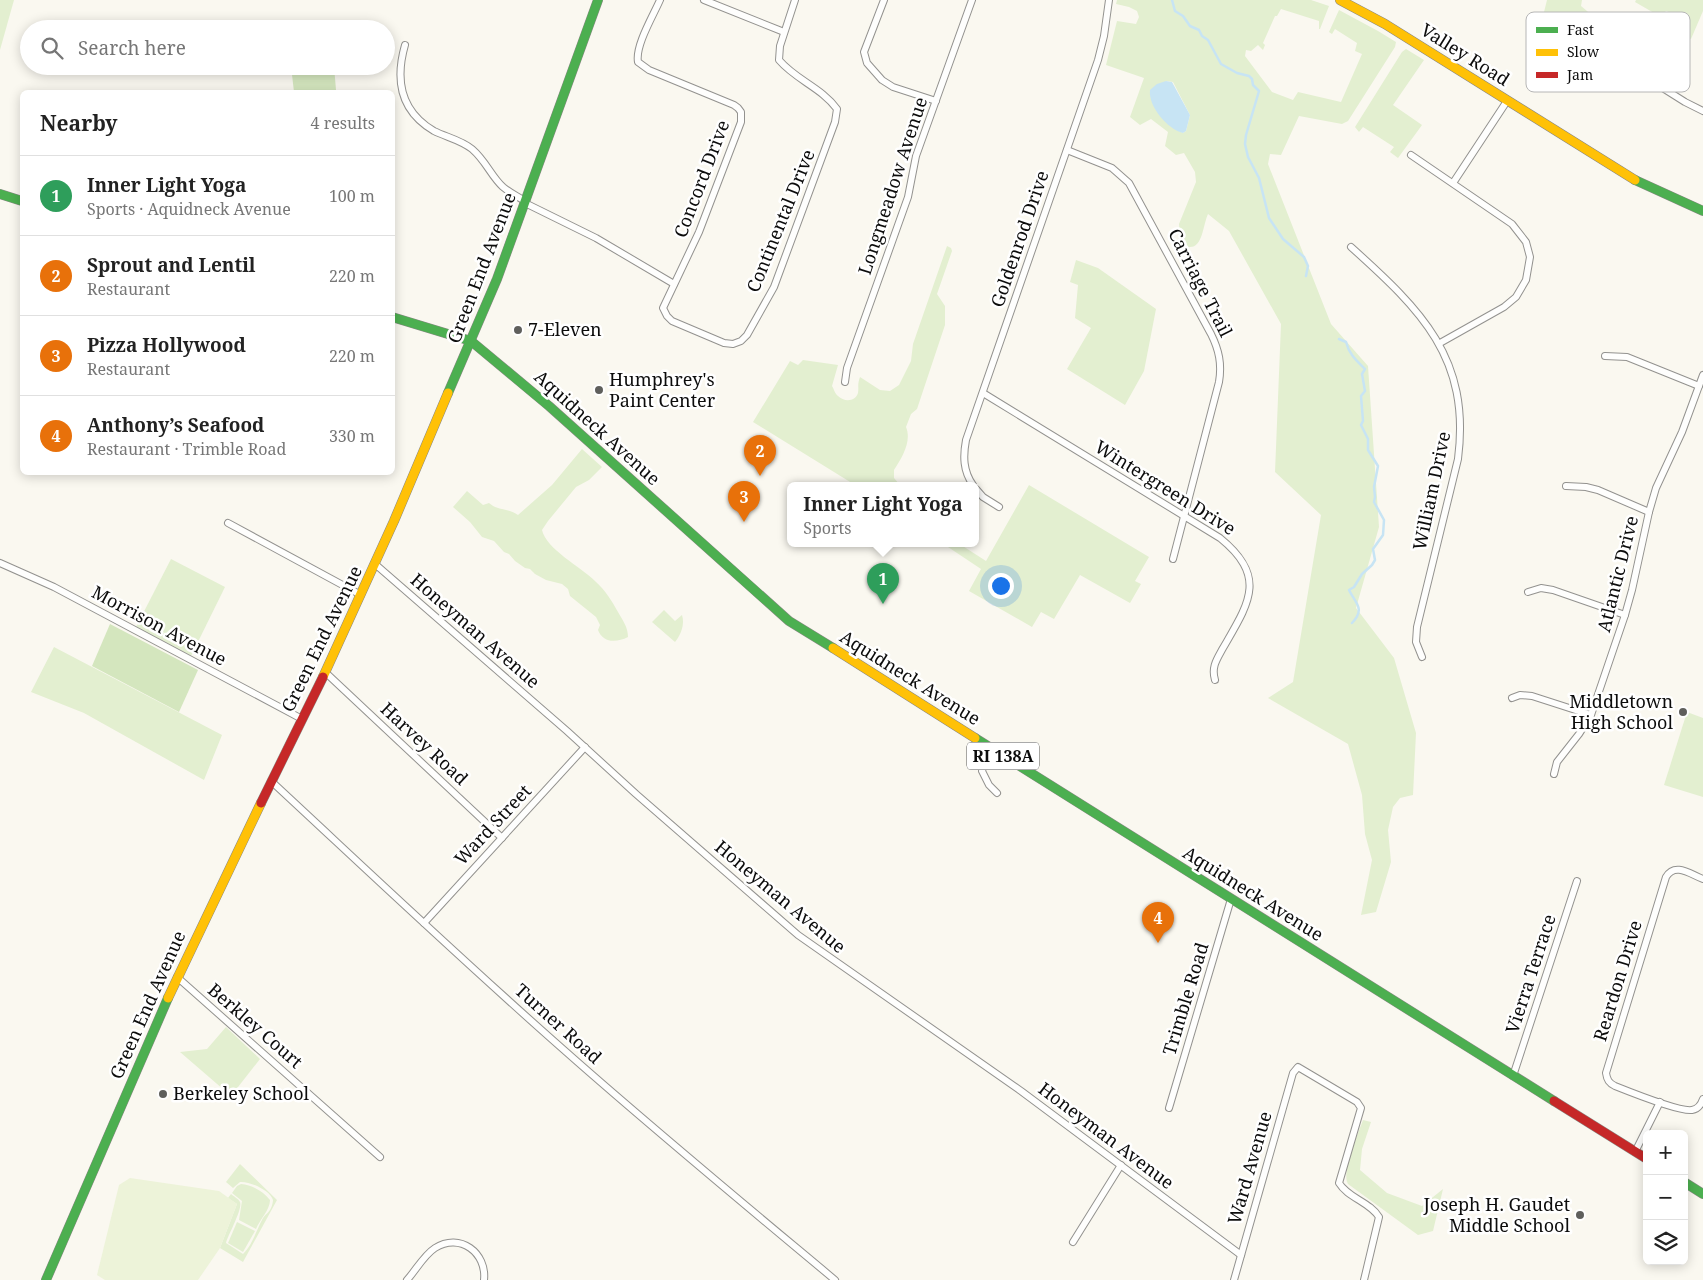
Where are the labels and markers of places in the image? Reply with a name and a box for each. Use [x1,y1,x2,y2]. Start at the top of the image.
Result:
place label: 7-Eleven [528,317,602,341]
marker: 7-Eleven [512,324,524,336]
place label: Humphrey's Paint Center [609,367,716,412]
marker: Humphrey's Paint Center [593,384,605,396]
pin: 2 [744,435,776,476]
pin: 3 [728,481,760,522]
pin: 1 [867,563,899,604]
place label: Middletown High School [1569,689,1673,734]
marker: Middletown High School [1677,706,1689,718]
pin: 4 [1142,902,1174,943]
place label: Berkeley School [173,1081,310,1105]
marker: Berkeley School [157,1088,169,1100]
place label: Joseph H. Gaudet Middle School [1422,1192,1570,1237]
marker: Joseph H. Gaudet Middle School [1574,1209,1586,1221]

